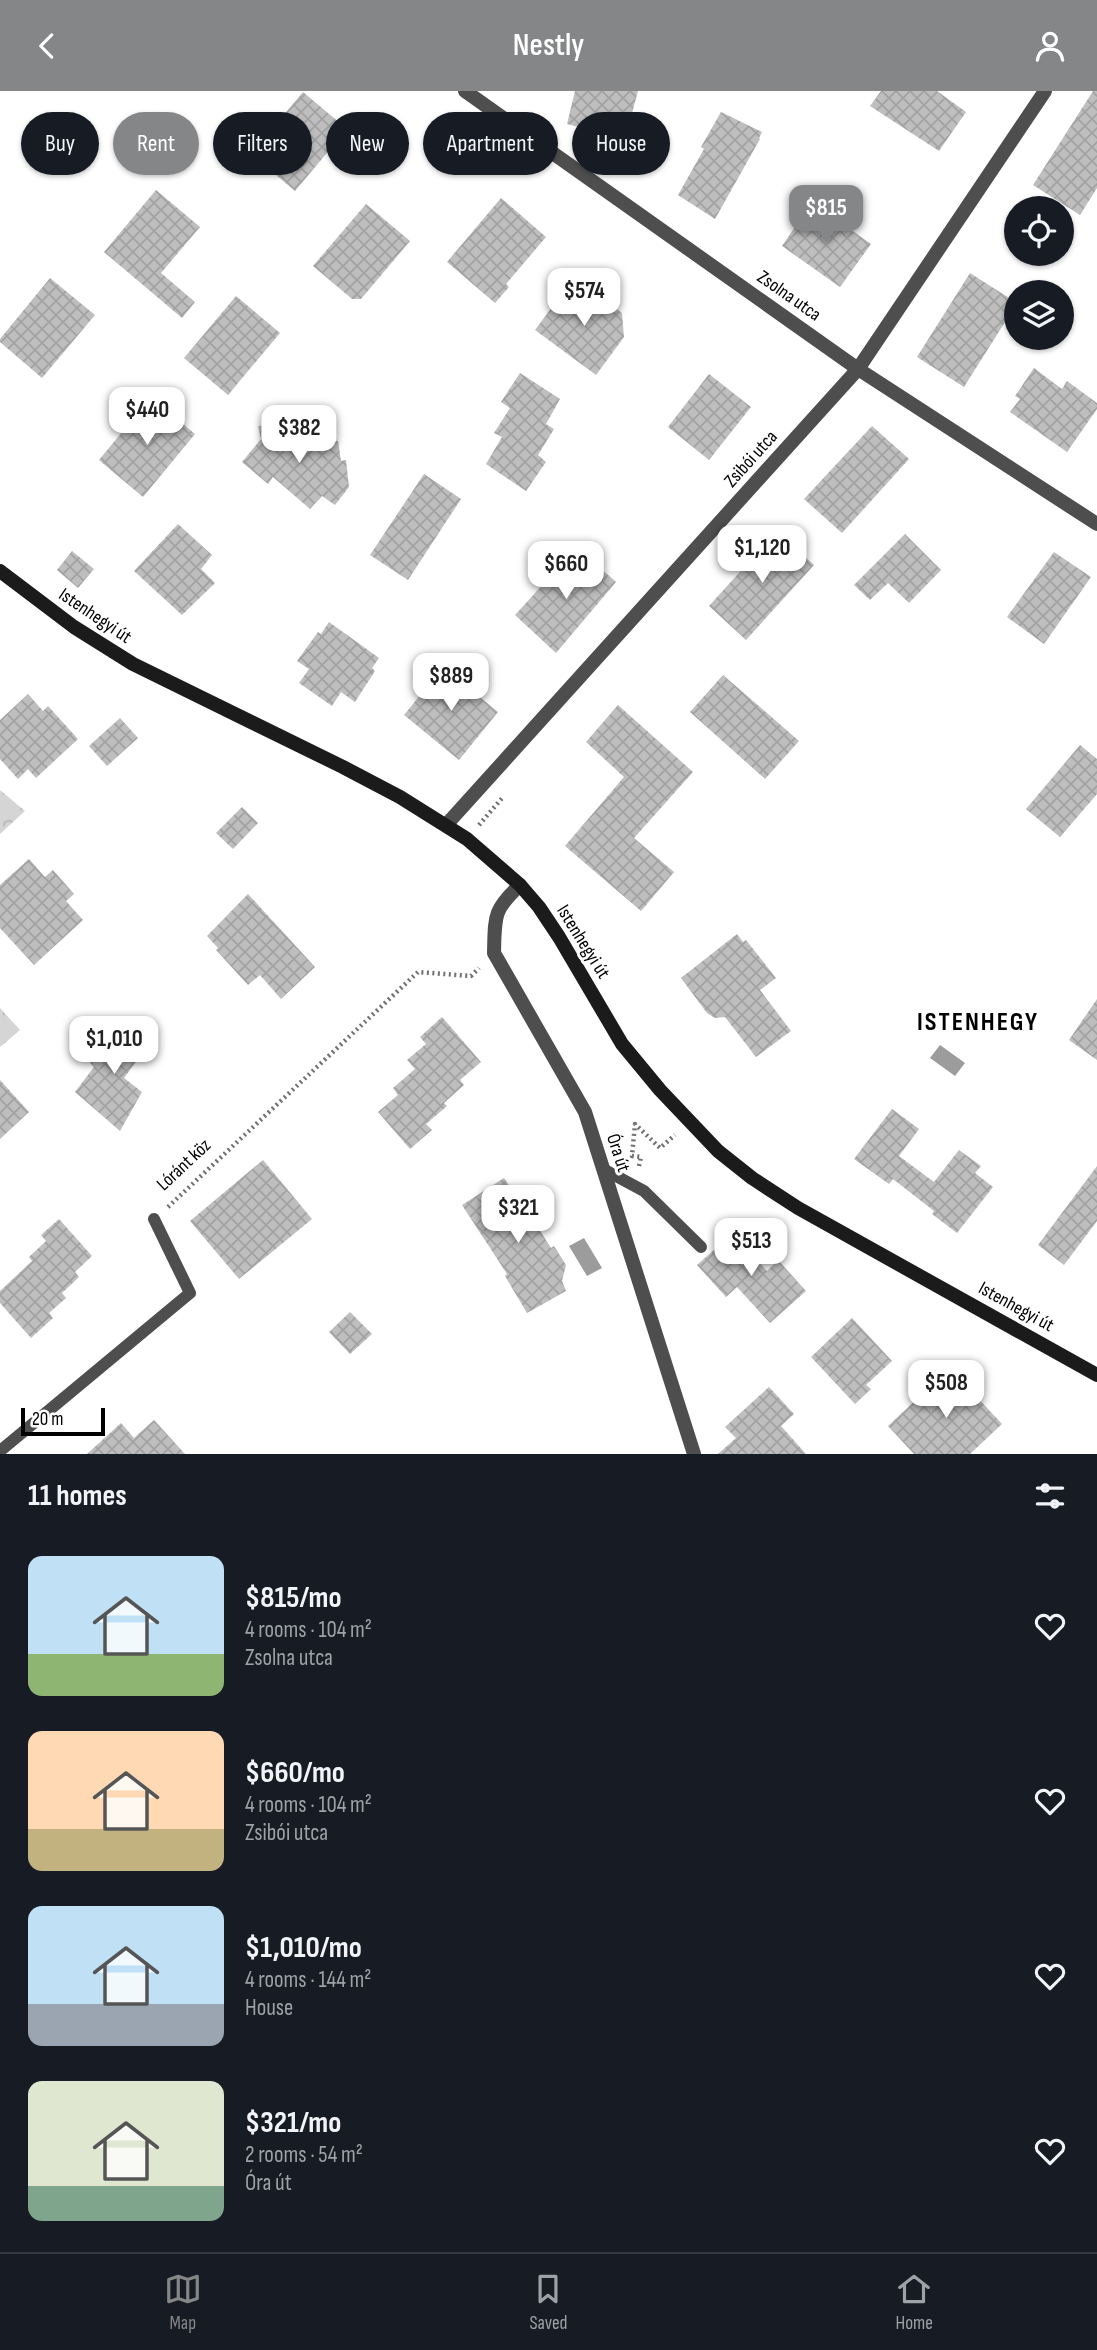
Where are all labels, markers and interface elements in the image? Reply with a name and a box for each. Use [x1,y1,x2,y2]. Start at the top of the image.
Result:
text: Nestly [513,26,584,65]
icon: back [28,27,66,65]
icon: person [1031,27,1069,65]
chip: Buy [21,112,99,175]
chip: Rent [113,112,199,175]
chip: Filters [213,112,312,175]
chip: New [326,112,409,175]
chip: Apartment [423,112,558,175]
chip: House [572,112,670,175]
pin: $815 [785,185,867,245]
text: $815 [805,194,847,222]
map controls [1004,196,1074,350]
button: locate [1004,196,1074,266]
street label: Zsolna utca [753,266,825,326]
pin: $574 [543,268,625,328]
text: $574 [563,277,605,305]
button: layers [1004,280,1074,350]
pin: $440 [106,387,188,447]
text: $440 [125,396,169,424]
pin: $382 [258,405,340,465]
text: $382 [277,414,321,442]
street label: Zsibói utca [720,426,782,492]
pin: $1,120 [705,525,819,585]
text: $1,120 [733,534,791,562]
pin: $660 [525,541,607,601]
text: $660 [544,550,588,578]
street label: Istenhegyi út [54,583,136,649]
pin: $889 [410,653,492,713]
text: $889 [429,662,473,690]
street label: Istenhegyi út [551,901,615,983]
district label: ISTENHEGY [917,1007,1039,1038]
pin: $1,010 [57,1017,171,1076]
text: $1,010 [85,1025,143,1053]
street label: Óra út [601,1131,635,1175]
street label: Lóránt köz [152,1134,216,1196]
pin: $321 [477,1185,559,1245]
text: $321 [497,1194,539,1222]
pin: $513 [710,1219,792,1278]
text: $513 [730,1227,772,1255]
street label: Istenhegyi út [974,1277,1058,1337]
pin: $508 [905,1361,987,1420]
text: $508 [924,1369,968,1397]
scale bar [21,1405,105,1437]
text: 20 m [32,1408,64,1431]
icon: filters [1031,1477,1069,1515]
text: 11 homes [28,1478,127,1514]
text: $815/mo [245,1580,341,1616]
icon: home [84,1584,168,1668]
icon: heart [1031,1607,1069,1645]
text: 4 rooms · 104 m² [245,1616,372,1644]
text: Zsolna utca [245,1644,333,1672]
text: $660/mo [245,1755,345,1791]
icon: home [84,1759,168,1843]
icon: heart [1031,1782,1069,1820]
text: 4 rooms · 104 m² [245,1791,372,1819]
text: Zsibói utca [245,1819,328,1847]
text: $1,010/mo [245,1930,362,1966]
icon: home [84,1934,168,2018]
icon: heart [1031,1957,1069,1995]
text: 4 rooms · 144 m² [245,1966,371,1994]
text: House [245,1994,293,2022]
text: $321/mo [245,2105,341,2141]
icon: home [84,2109,168,2193]
icon: heart [1031,2132,1069,2170]
text: 2 rooms · 54 m² [245,2141,363,2169]
text: Óra út [245,2169,292,2197]
tab: Map [164,2270,202,2335]
tab: Saved [529,2270,568,2335]
tab: Home [895,2270,933,2335]

